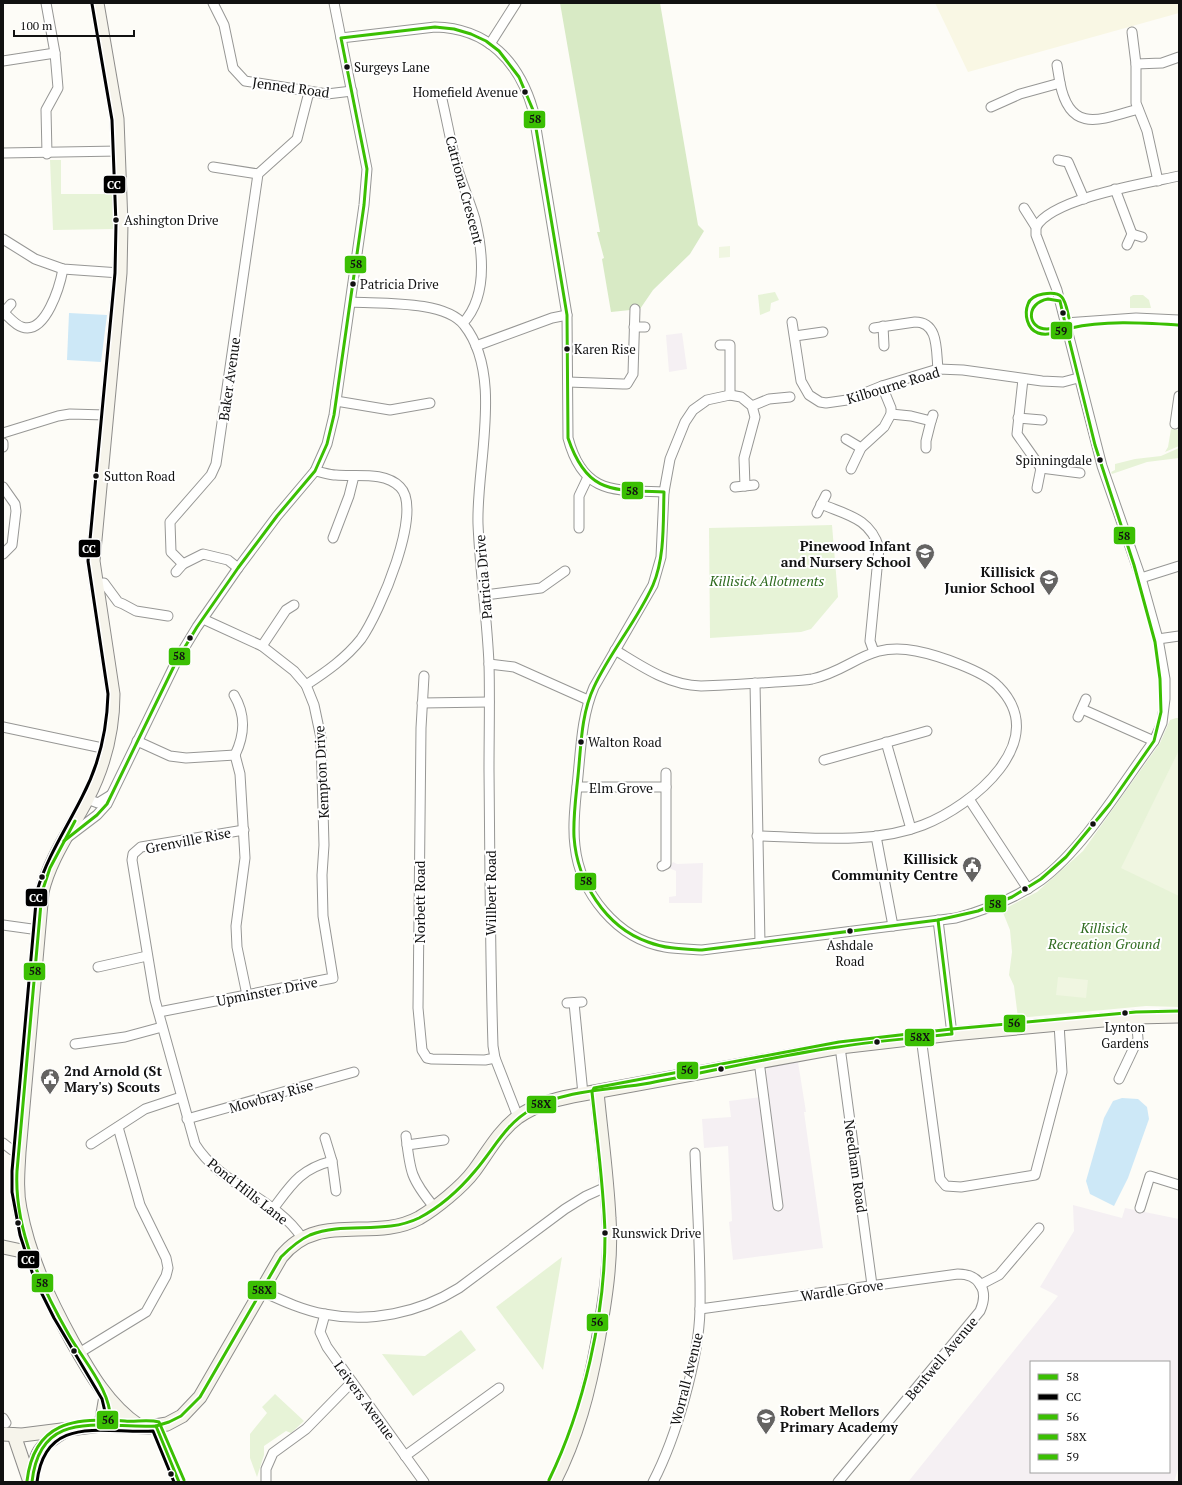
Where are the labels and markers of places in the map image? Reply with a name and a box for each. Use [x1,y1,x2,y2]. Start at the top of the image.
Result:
place label: Surgeys Lane [354,58,430,76]
marker: Surgeys Lane [342,62,352,72]
place label: Homefield Avenue [413,83,518,101]
marker: Homefield Avenue [520,87,530,97]
place label: Ashington Drive [124,211,219,229]
marker: Ashington Drive [111,215,121,225]
place label: Patricia Drive [360,275,439,293]
marker: Patricia Drive [348,279,358,289]
unlabelled marker [1058,308,1068,318]
place label: Karen Rise [574,340,636,358]
marker: Karen Rise [562,344,572,354]
place label: Spinningdale [1016,451,1092,469]
marker: Spinningdale [1095,455,1105,465]
place label: Sutton Road [104,467,175,485]
marker: Sutton Road [91,471,101,481]
place label: Pinewood Infant and Nursery School [781,536,911,571]
school or university icon: Pinewood Infant and Nursery School [914,542,936,570]
place label: Killisick Junior School [945,562,1036,597]
school or university icon: Killisick Junior School [1038,568,1060,596]
unlabelled marker [185,633,195,643]
place label: Walton Road [588,733,662,751]
marker: Walton Road [576,737,586,747]
unlabelled marker [1088,819,1098,829]
place label: Killisick Community Centre [831,849,959,884]
public building icon: Killisick Community Centre [961,855,983,883]
unlabelled marker [37,872,47,882]
unlabelled marker [1020,884,1030,894]
marker: Ashdale Road [845,926,855,936]
place label: Ashdale Road [827,936,873,970]
marker: Lynton Gardens [1120,1008,1130,1018]
place label: Lynton Gardens [1101,1018,1149,1052]
unlabelled marker [872,1037,882,1047]
place label: 2nd Arnold (St Mary's) Scouts [64,1061,162,1096]
unlabelled marker [716,1064,726,1074]
public building icon: 2nd Arnold (St Mary's) Scouts [39,1067,61,1095]
unlabelled marker [13,1218,23,1228]
place label: Runswick Drive [612,1224,701,1242]
marker: Runswick Drive [600,1228,610,1238]
unlabelled marker [69,1346,79,1356]
place label: Robert Mellors Primary Academy [780,1401,899,1436]
school or university icon: Robert Mellors Primary Academy [755,1407,777,1435]
unlabelled marker [166,1469,176,1479]

